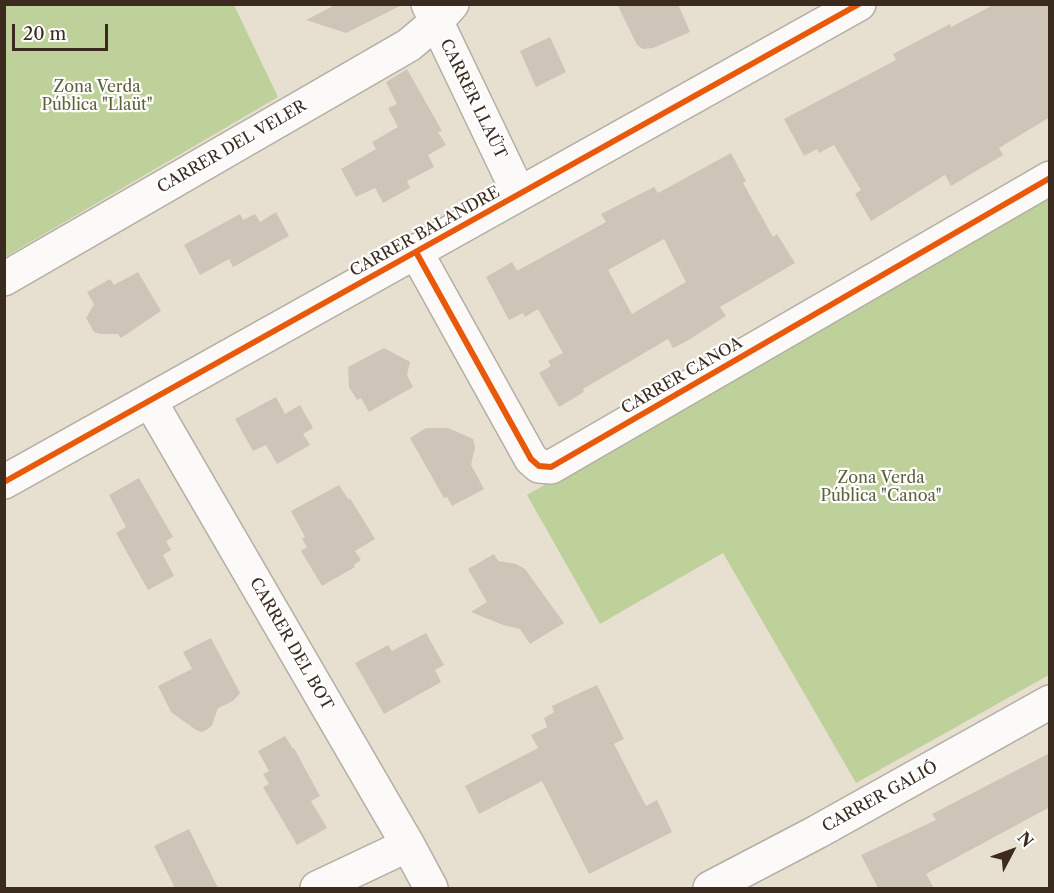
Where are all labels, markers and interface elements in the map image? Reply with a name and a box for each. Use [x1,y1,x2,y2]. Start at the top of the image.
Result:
scale bar [15,12,111,50]
text: 20 m [23,23,66,45]
street label: CARRER LLAÜT [436,36,510,162]
park label: Zona Verda Pública "Llaüt" [41,77,153,115]
street label: CARRER DEL VELER [154,96,310,198]
street label: CARRER BALANDRE [347,183,503,281]
street label: CARRER CANOA [618,334,746,418]
park label: Zona Verda Pública "Canoa" [820,468,942,506]
street label: CARRER DEL BOT [245,574,337,714]
street label: CARRER GALIÓ [819,757,941,837]
north arrow [982,821,1042,881]
text: N [1013,827,1038,851]

